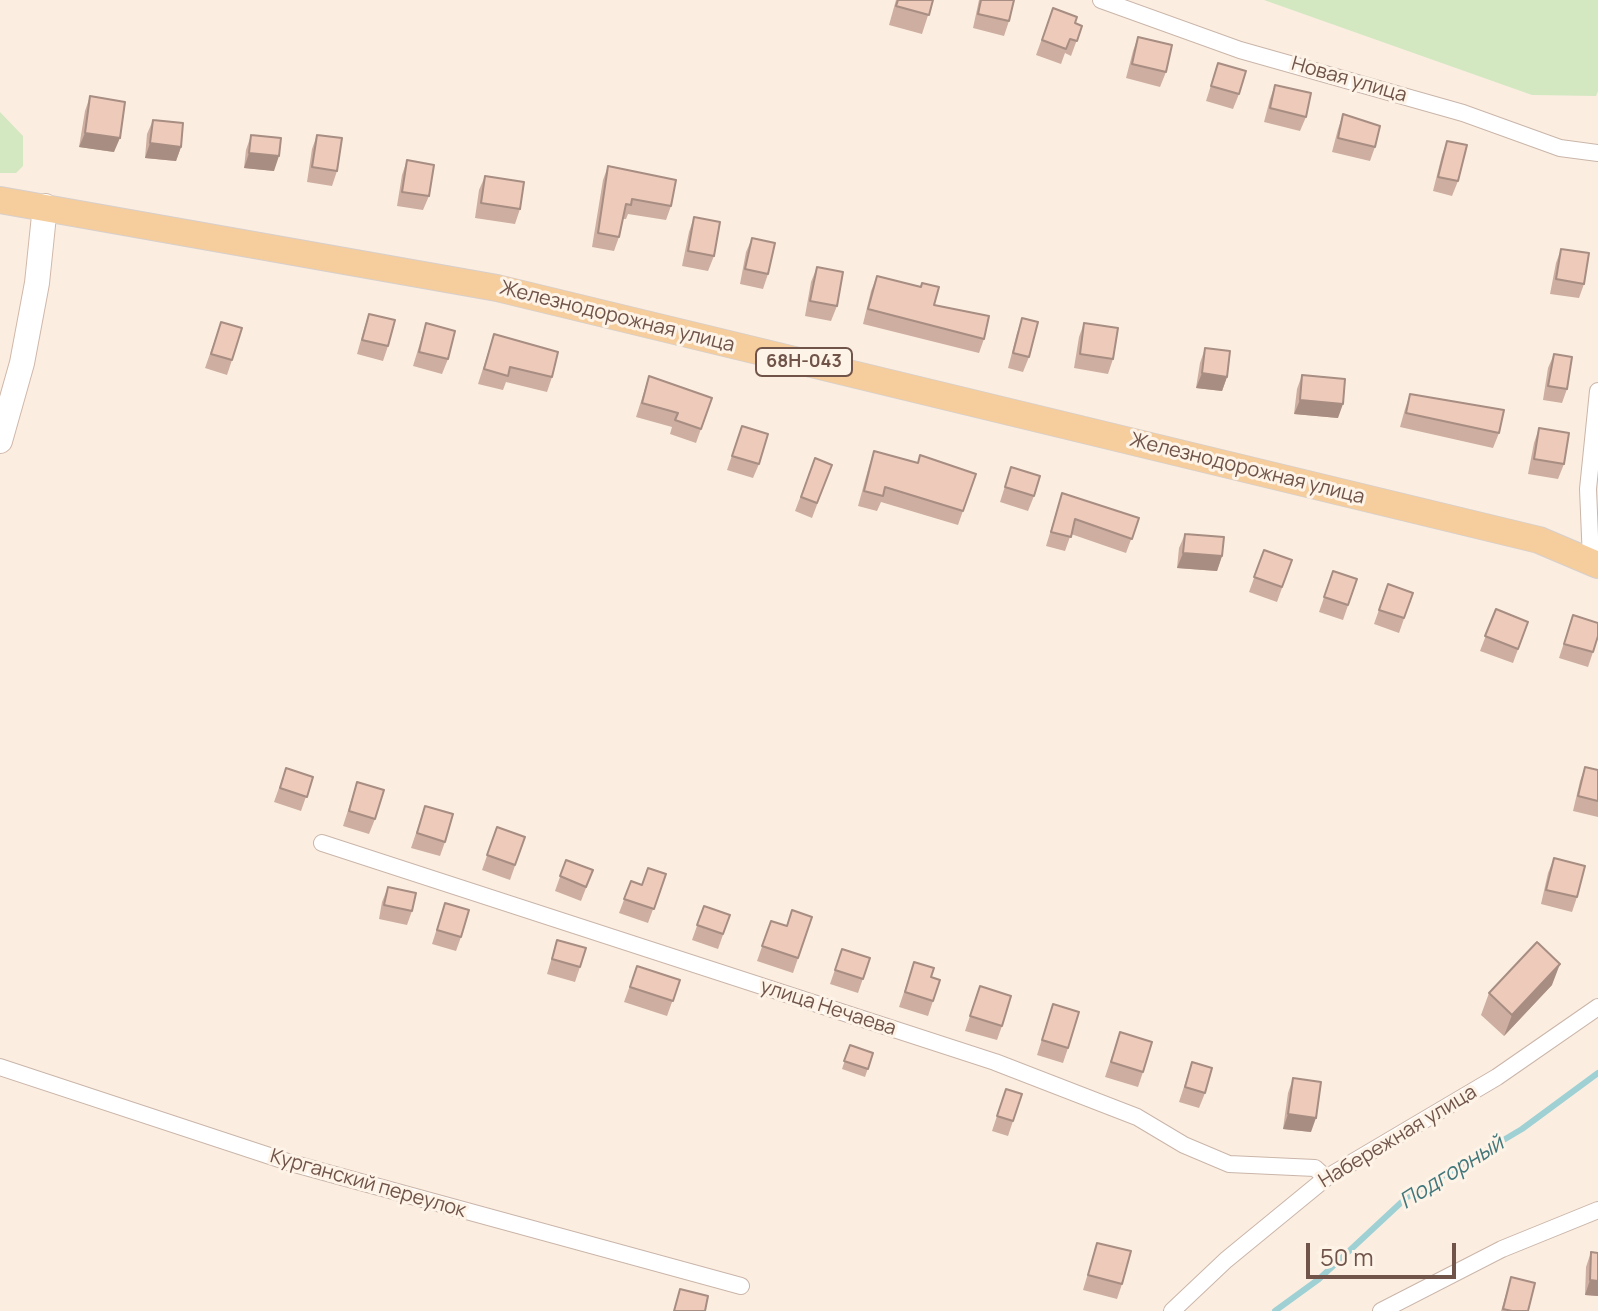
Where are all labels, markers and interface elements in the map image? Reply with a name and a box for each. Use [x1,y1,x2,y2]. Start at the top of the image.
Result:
street label: Новая улица [1289,52,1409,108]
street label: Железнодорожная улица [497,276,737,358]
road number: 68Н-043 [756,348,852,376]
street label: Железнодорожная улица [1127,428,1367,510]
street label: улица Нечаева [757,975,899,1041]
street label: Набережная улица [1315,1080,1481,1194]
water label: Подгорный [1395,1131,1509,1215]
street label: Курганский переулок [267,1145,469,1223]
scale bar [1310,1227,1460,1277]
text: 50 m [1320,1240,1374,1273]

